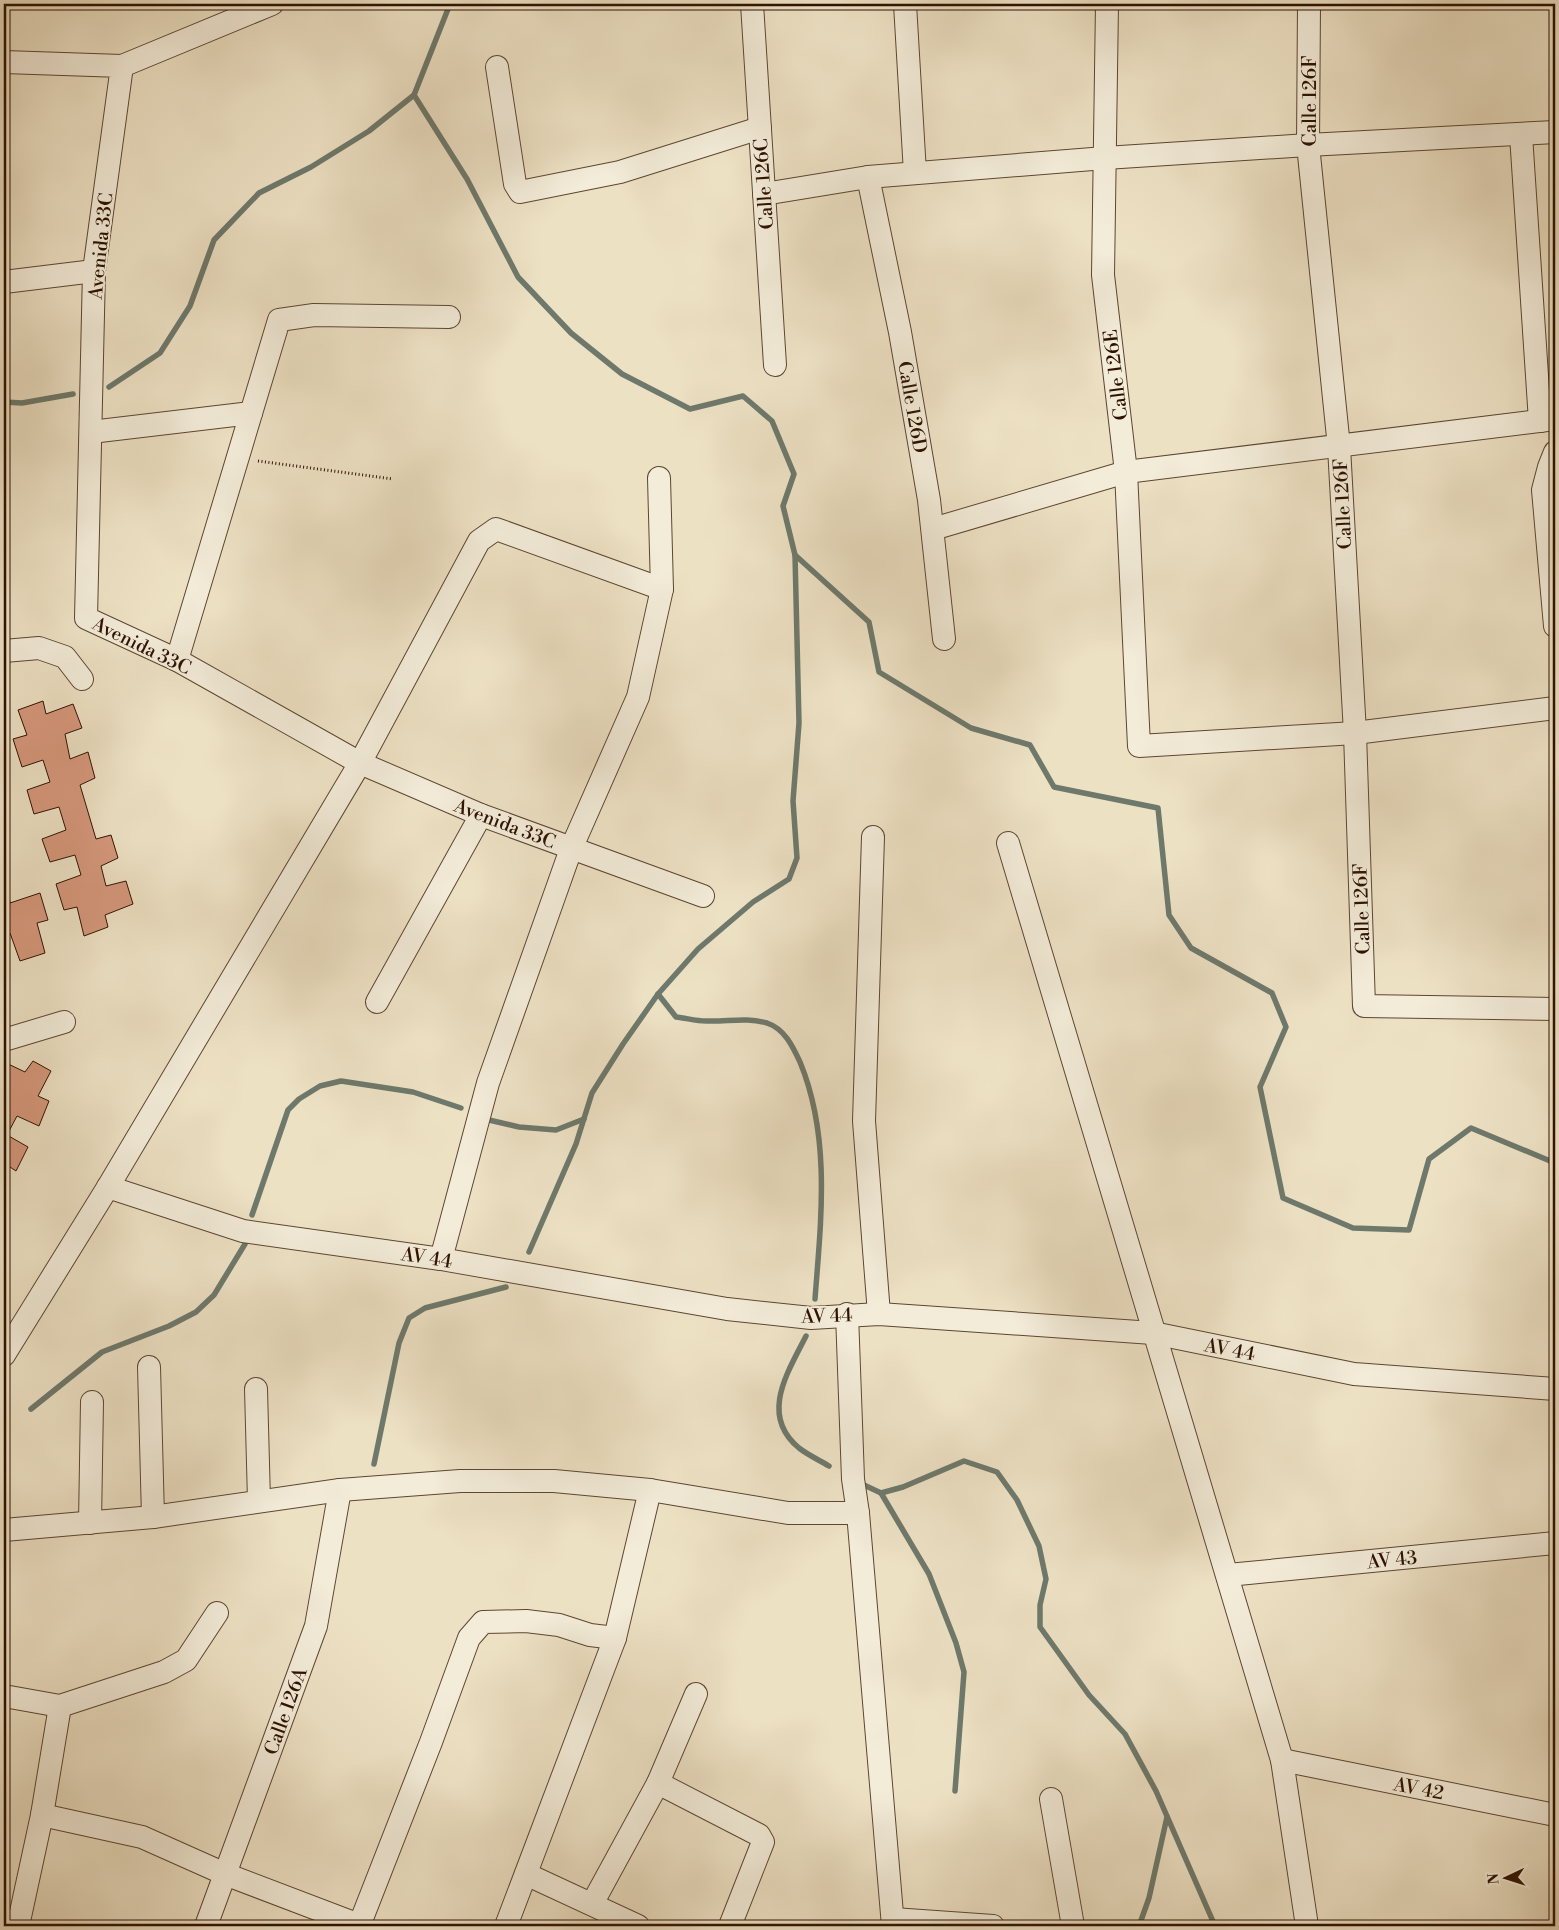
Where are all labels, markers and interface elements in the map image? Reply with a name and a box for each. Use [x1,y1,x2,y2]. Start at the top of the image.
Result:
street label: Calle 126F [1298,56,1322,146]
street label: Calle 126C [749,138,779,230]
street label: Avenida 33C [83,192,119,301]
street label: Calle 126E [1099,328,1133,422]
street label: Calle 126D [892,359,932,455]
street label: Calle 126F [1329,458,1357,550]
street label: Avenida 33C [87,611,195,680]
street label: Avenida 33C [450,793,559,854]
street label: Calle 126F [1348,863,1376,955]
street label: AV 44 [399,1242,454,1274]
street label: AV 44 [800,1303,853,1329]
street label: AV 44 [1201,1333,1257,1367]
street label: AV 43 [1365,1545,1418,1575]
street label: Calle 126A [259,1663,313,1758]
street label: AV 42 [1391,1772,1446,1806]
north arrow [1482,1852,1532,1902]
text: N [1485,1873,1503,1885]

